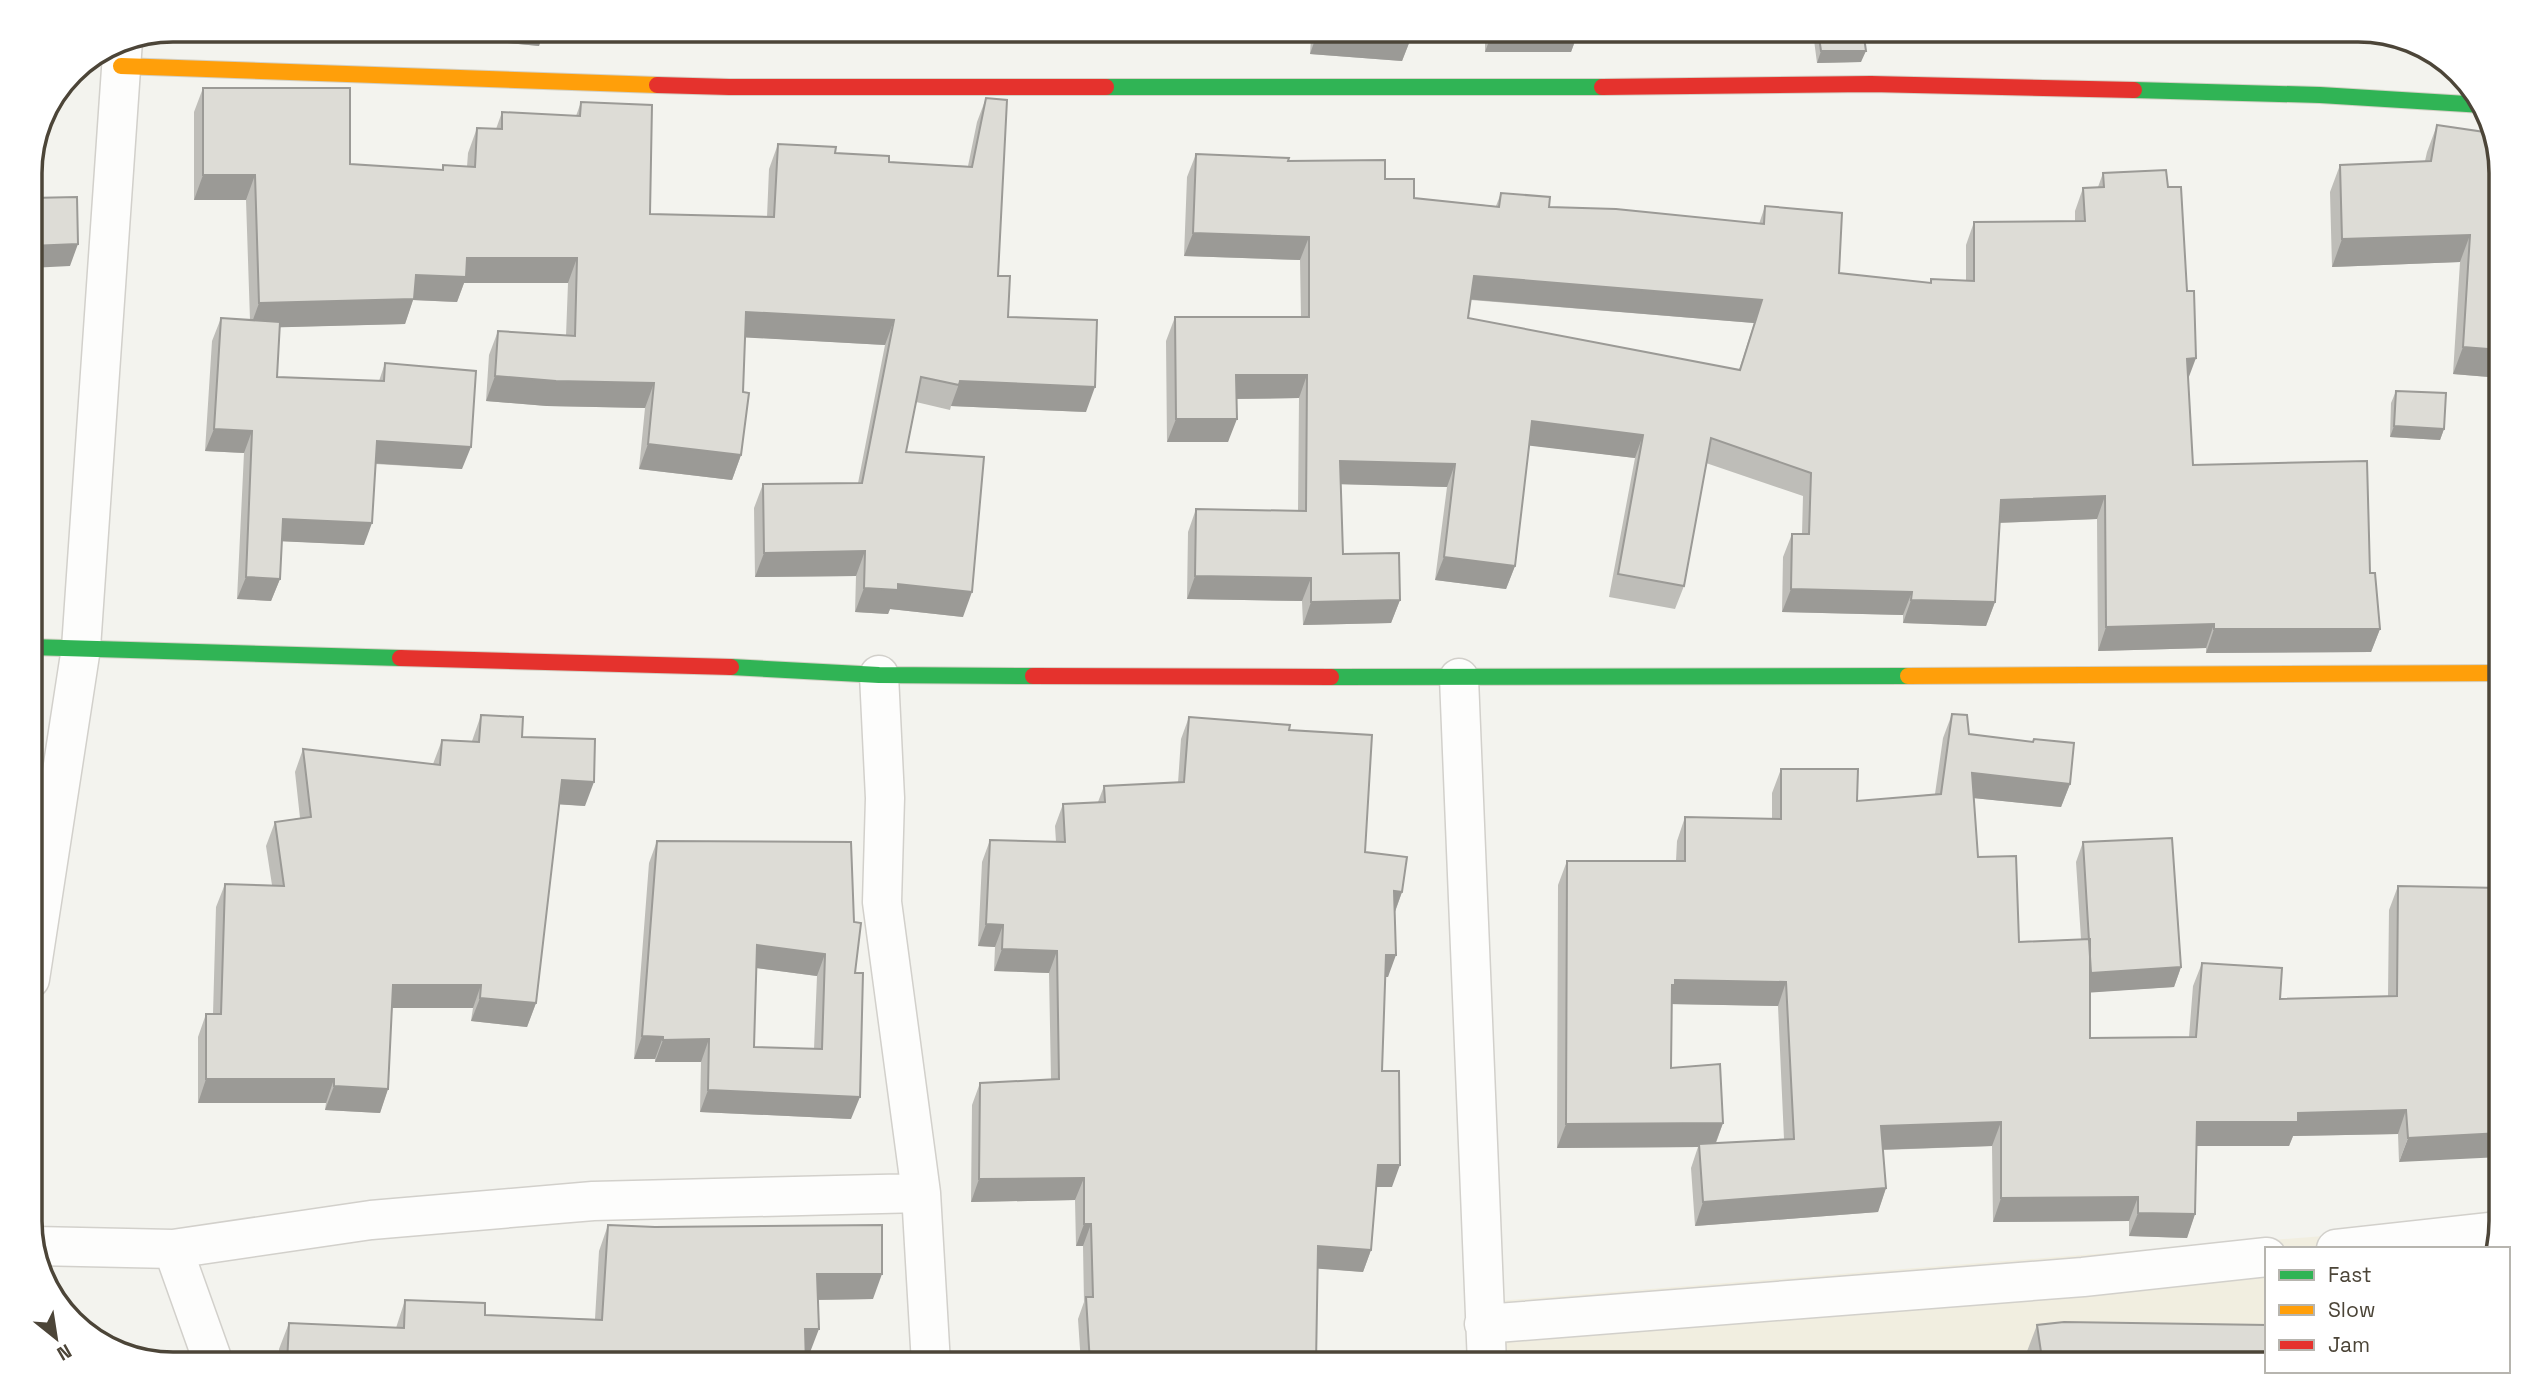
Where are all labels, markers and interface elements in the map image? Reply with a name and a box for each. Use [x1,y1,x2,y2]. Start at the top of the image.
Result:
legend [2265,1247,2510,1373]
text: Fast [2328,1261,2372,1288]
text: Slow [2328,1296,2376,1323]
north arrow [21,1303,91,1373]
text: Jam [2328,1331,2370,1358]
text: N [52,1338,76,1366]

